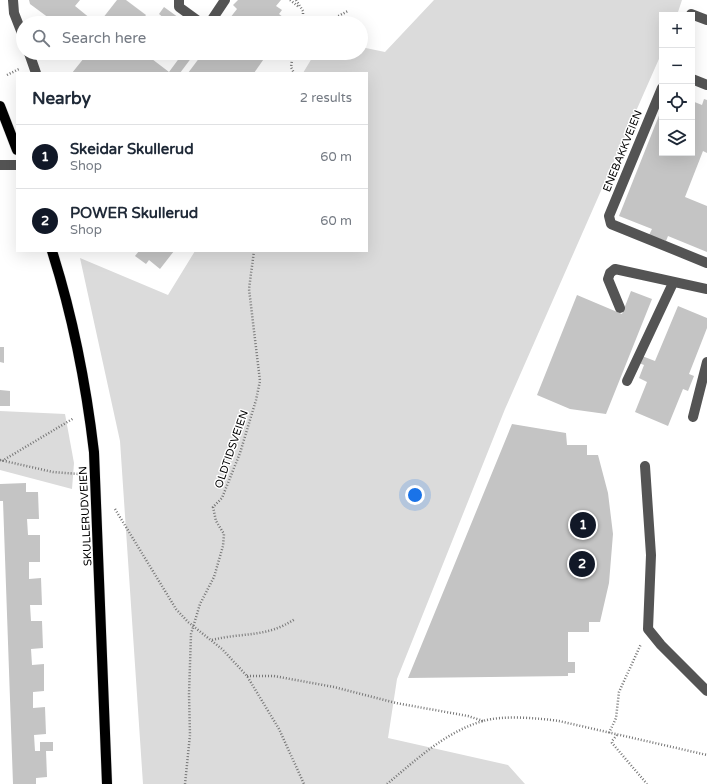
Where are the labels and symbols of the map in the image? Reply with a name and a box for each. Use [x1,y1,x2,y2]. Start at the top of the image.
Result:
street label: ENEBAKKVEIEN [600,108,645,194]
street label: OLDTIDSVEIEN [212,408,251,490]
street label: SKULLERUDVEIEN [76,466,95,566]
your location [405,485,425,505]
pin: 1 [570,510,596,540]
pin: 2 [569,549,595,579]

